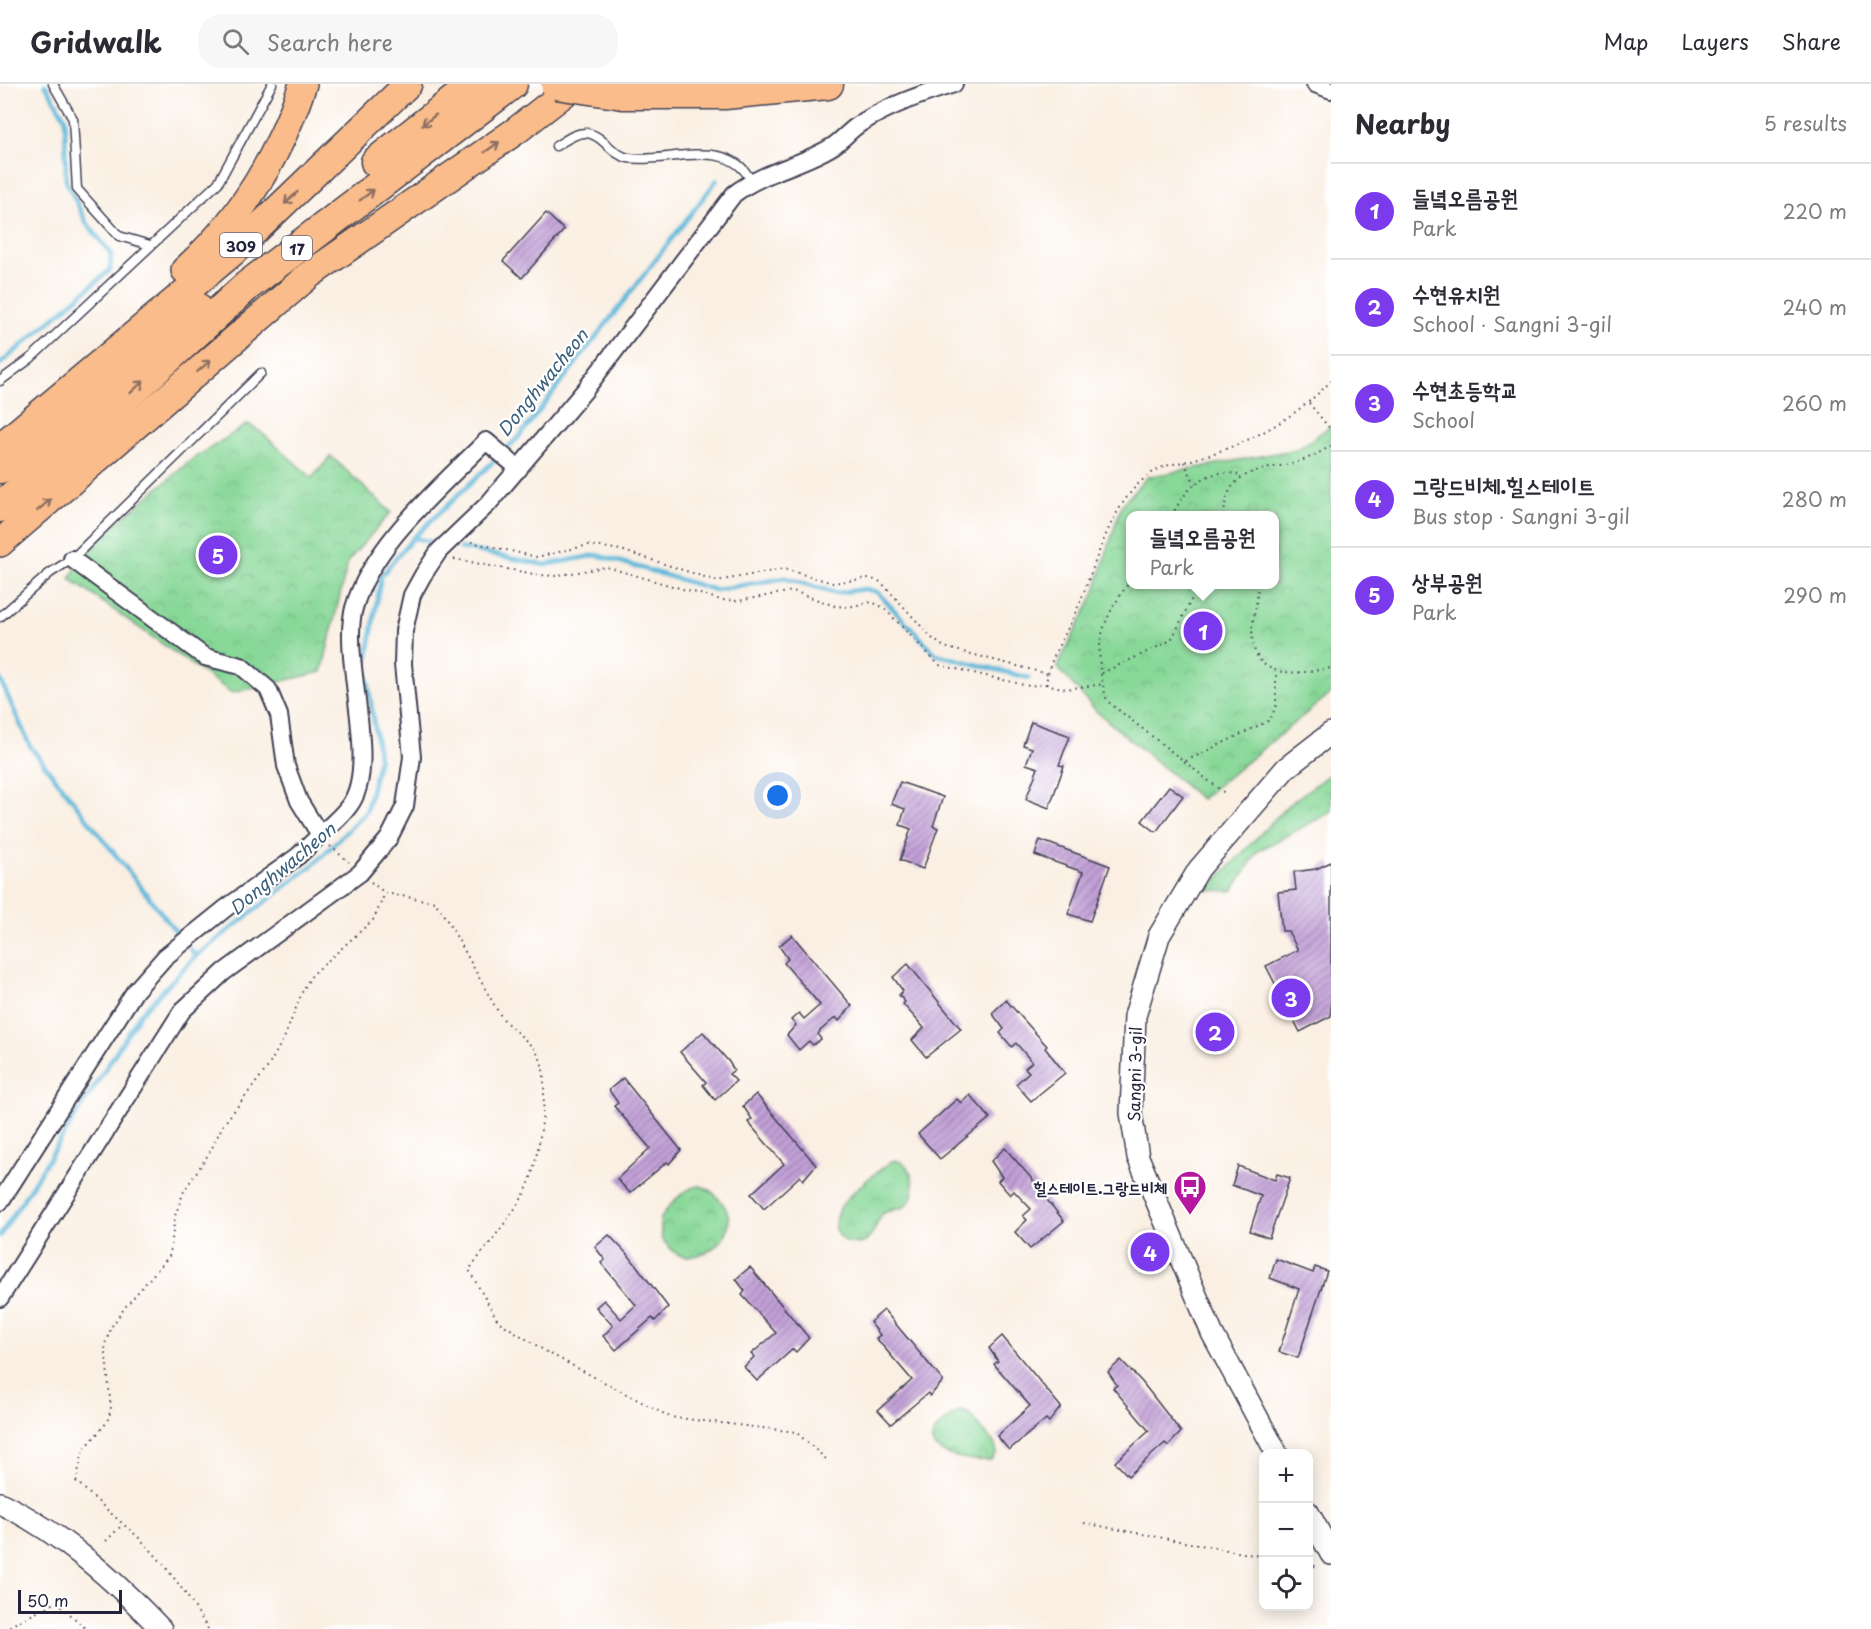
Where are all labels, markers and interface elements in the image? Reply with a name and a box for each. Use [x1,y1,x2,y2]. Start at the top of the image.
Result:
search box [198,14,618,68]
text: Gridwalk [30,20,162,63]
icon: search [219,25,252,58]
text: Search here [267,25,393,58]
text: Map [1604,25,1648,57]
text: Layers [1681,25,1749,57]
text: Share [1782,25,1841,57]
text: Nearby [1355,104,1450,143]
text: 5 results [1764,108,1847,138]
one-way arrow [421,114,437,127]
one-way arrow [484,141,500,153]
text: 들녘오름공원 [1412,180,1518,213]
one-way arrow [359,188,375,201]
one-way arrow [284,191,299,205]
text: 1 [1370,196,1379,226]
text: 220 m [1783,196,1847,226]
text: Park [1412,213,1457,243]
road number: 309 [220,233,262,257]
road number: 17 [282,236,312,260]
text: 수현유치원 [1412,276,1501,309]
text: 2 [1367,292,1382,322]
text: 240 m [1782,292,1847,322]
text: School · Sangni 3-gil [1412,309,1612,339]
water label: Donghwacheon [490,322,594,441]
one-way arrow [196,360,212,373]
text: 수현초등학교 [1412,372,1518,405]
one-way arrow [129,380,144,394]
text: 3 [1368,388,1381,418]
text: 260 m [1782,388,1847,418]
text: School [1412,405,1475,435]
text: 그랑드비체.힐스테이트 [1412,468,1595,501]
text: 4 [1368,484,1381,514]
text: 280 m [1782,484,1847,514]
one-way arrow [36,498,51,512]
text: Bus stop · Sangni 3-gil [1412,501,1630,531]
popup [1126,511,1279,589]
text: 들녘오름공원 [1149,519,1256,552]
pin: 5 [198,532,238,578]
text: Park [1149,552,1194,582]
text: 상부공원 [1412,564,1483,597]
text: 5 [1368,580,1381,610]
text: 290 m [1783,580,1847,610]
text: Park [1412,597,1457,627]
pin: 1 [1184,608,1222,654]
your location [763,781,792,810]
water label: Donghwacheon [223,815,341,920]
pin: 3 [1272,976,1310,1020]
pin: 2 [1196,1010,1234,1054]
street label: Sangni 3-gil [1121,1026,1147,1122]
bus stop icon: 힐스테이트.그랑드비체 [1172,1169,1208,1216]
place label: 힐스테이트.그랑드비체 [1033,1175,1167,1199]
pin: 4 [1130,1230,1170,1274]
map controls [1259,1449,1313,1611]
button: + [1259,1449,1313,1503]
button: − [1259,1503,1313,1557]
button: locate [1259,1557,1313,1611]
scale bar [18,1587,122,1614]
text: 50 m [27,1588,68,1612]

